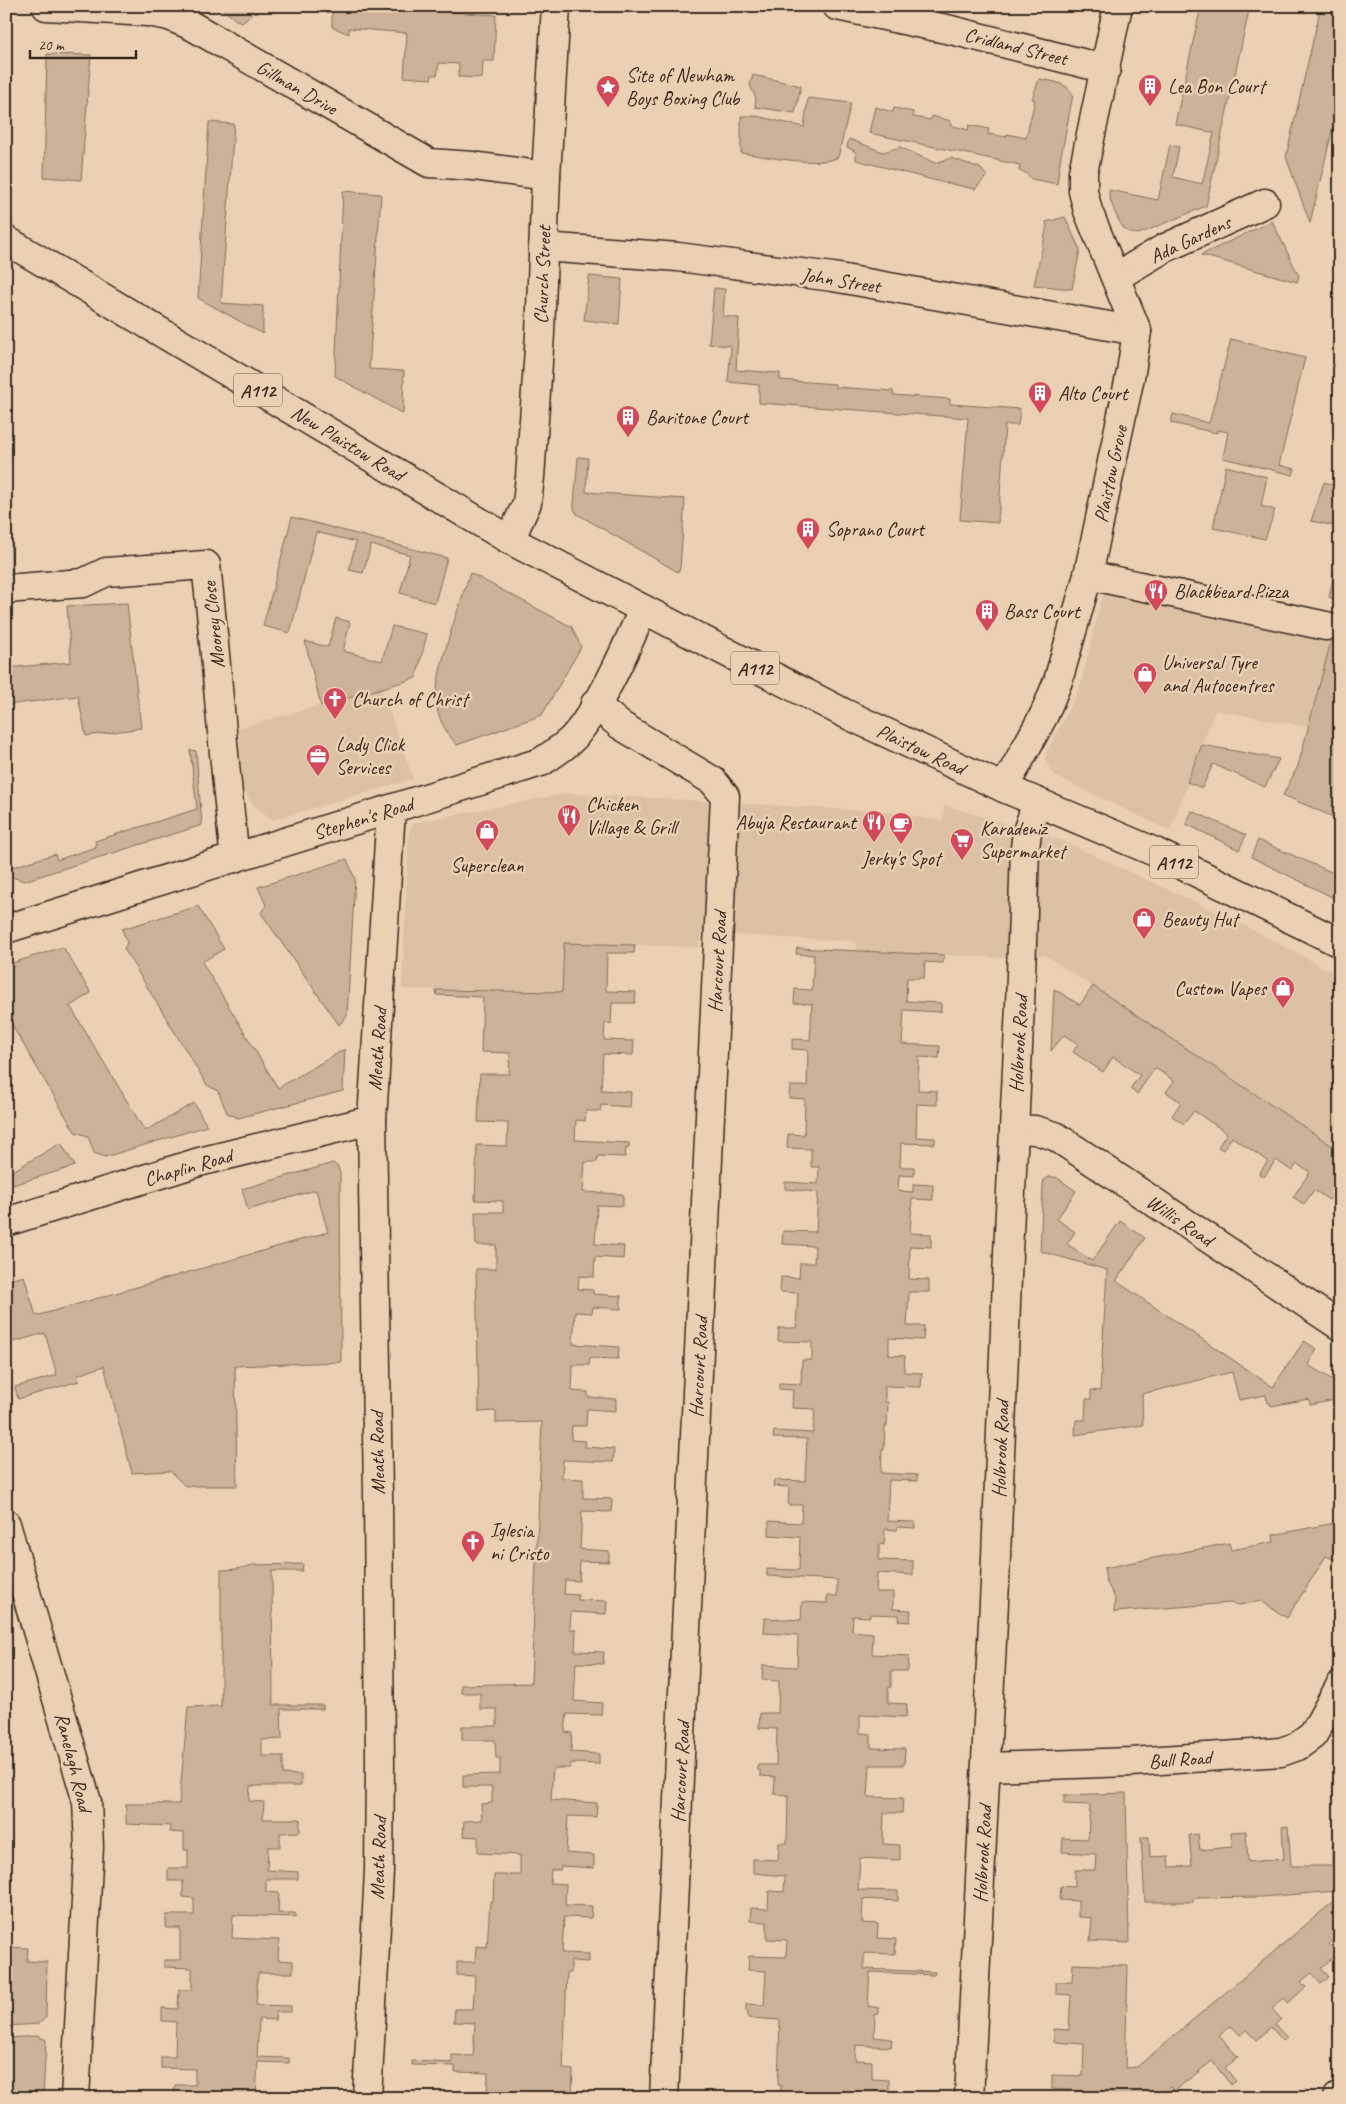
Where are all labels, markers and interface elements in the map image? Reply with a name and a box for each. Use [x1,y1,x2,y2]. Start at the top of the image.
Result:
street label: Cridland Street [962,22,1072,72]
scale bar [30,28,136,60]
text: 20 m [38,36,65,55]
street label: Gillman Drive [252,54,343,121]
place label: Site of Newham Boys Boxing Club [626,63,741,111]
building icon: Lea Bon Court [1137,73,1163,107]
place icon: Site of Newham Boys Boxing Club [595,74,621,108]
place label: Lea Bon Court [1168,74,1268,99]
street label: Ada Gardens [1146,209,1237,269]
street label: Church Street [528,223,557,324]
street label: John Street [799,262,884,299]
road number: A112 [234,374,282,406]
building icon: Alto Court [1027,380,1053,414]
place label: Alto Court [1058,381,1130,406]
street label: New Plaistow Road [287,400,412,489]
building icon: Baritone Court [615,404,641,438]
place label: Baritone Court [646,405,750,430]
street label: Plaistow Grove [1088,422,1133,525]
building icon: Soprano Court [795,516,821,550]
place label: Soprano Court [826,517,926,542]
restaurant icon: Blackbeard Pizza [1143,578,1169,612]
street label: Moorey Close [196,579,230,670]
place label: Blackbeard Pizza [1174,579,1290,604]
building icon: Bass Court [974,598,1000,632]
place label: Bass Court [1004,599,1082,624]
place label: Universal Tyre and Autocentres [1162,650,1275,698]
road number: A112 [731,651,779,684]
shop icon: Universal Tyre and Autocentres [1132,661,1158,695]
church icon: Church of Christ [322,686,348,720]
place label: Church of Christ [352,687,471,712]
street label: Plaistow Road [873,718,972,782]
place label: Lady Click Services [336,732,406,780]
office icon: Lady Click Services [305,743,331,777]
street label: Stephen's Road [310,791,419,845]
place label: Chicken Village & Grill [586,792,680,840]
restaurant icon: Chicken Village & Grill [556,803,582,837]
restaurant icon: Abuja Restaurant [861,809,887,843]
place label: Abuja Restaurant [735,810,858,835]
cafe icon: Jerky's Spot [888,811,914,845]
place label: Karadeniz Supermarket [980,816,1068,864]
shop icon: Superclean [474,818,500,852]
supermarket icon: Karadeniz Supermarket [949,827,975,861]
place label: Jerky's Spot [861,846,944,871]
road number: A112 [1150,846,1198,879]
place label: Superclean [450,853,525,878]
shop icon: Beauty Hut [1131,906,1157,940]
place label: Beauty Hut [1162,907,1241,932]
street label: Harcourt Road [702,908,733,1013]
shop icon: Custom Vapes [1270,975,1296,1009]
place label: Custom Vapes [1175,976,1268,1001]
street label: Holbrook Road [1003,992,1034,1093]
street label: Meath Road [362,1004,393,1091]
street label: Chaplin Road [141,1142,238,1192]
street label: Willis Road [1142,1189,1220,1254]
street label: Harcourt Road [683,1313,714,1418]
street label: Holbrook Road [986,1397,1015,1498]
street label: Meath Road [364,1408,391,1495]
place label: Iglesia ni Cristo [490,1518,549,1566]
church icon: Iglesia ni Cristo [460,1529,486,1563]
street label: Ranelagh Road [49,1710,99,1817]
street label: Harcourt Road [665,1718,696,1823]
street label: Bull Road [1148,1745,1215,1774]
street label: Holbrook Road [967,1802,998,1903]
street label: Meath Road [365,1813,393,1900]

